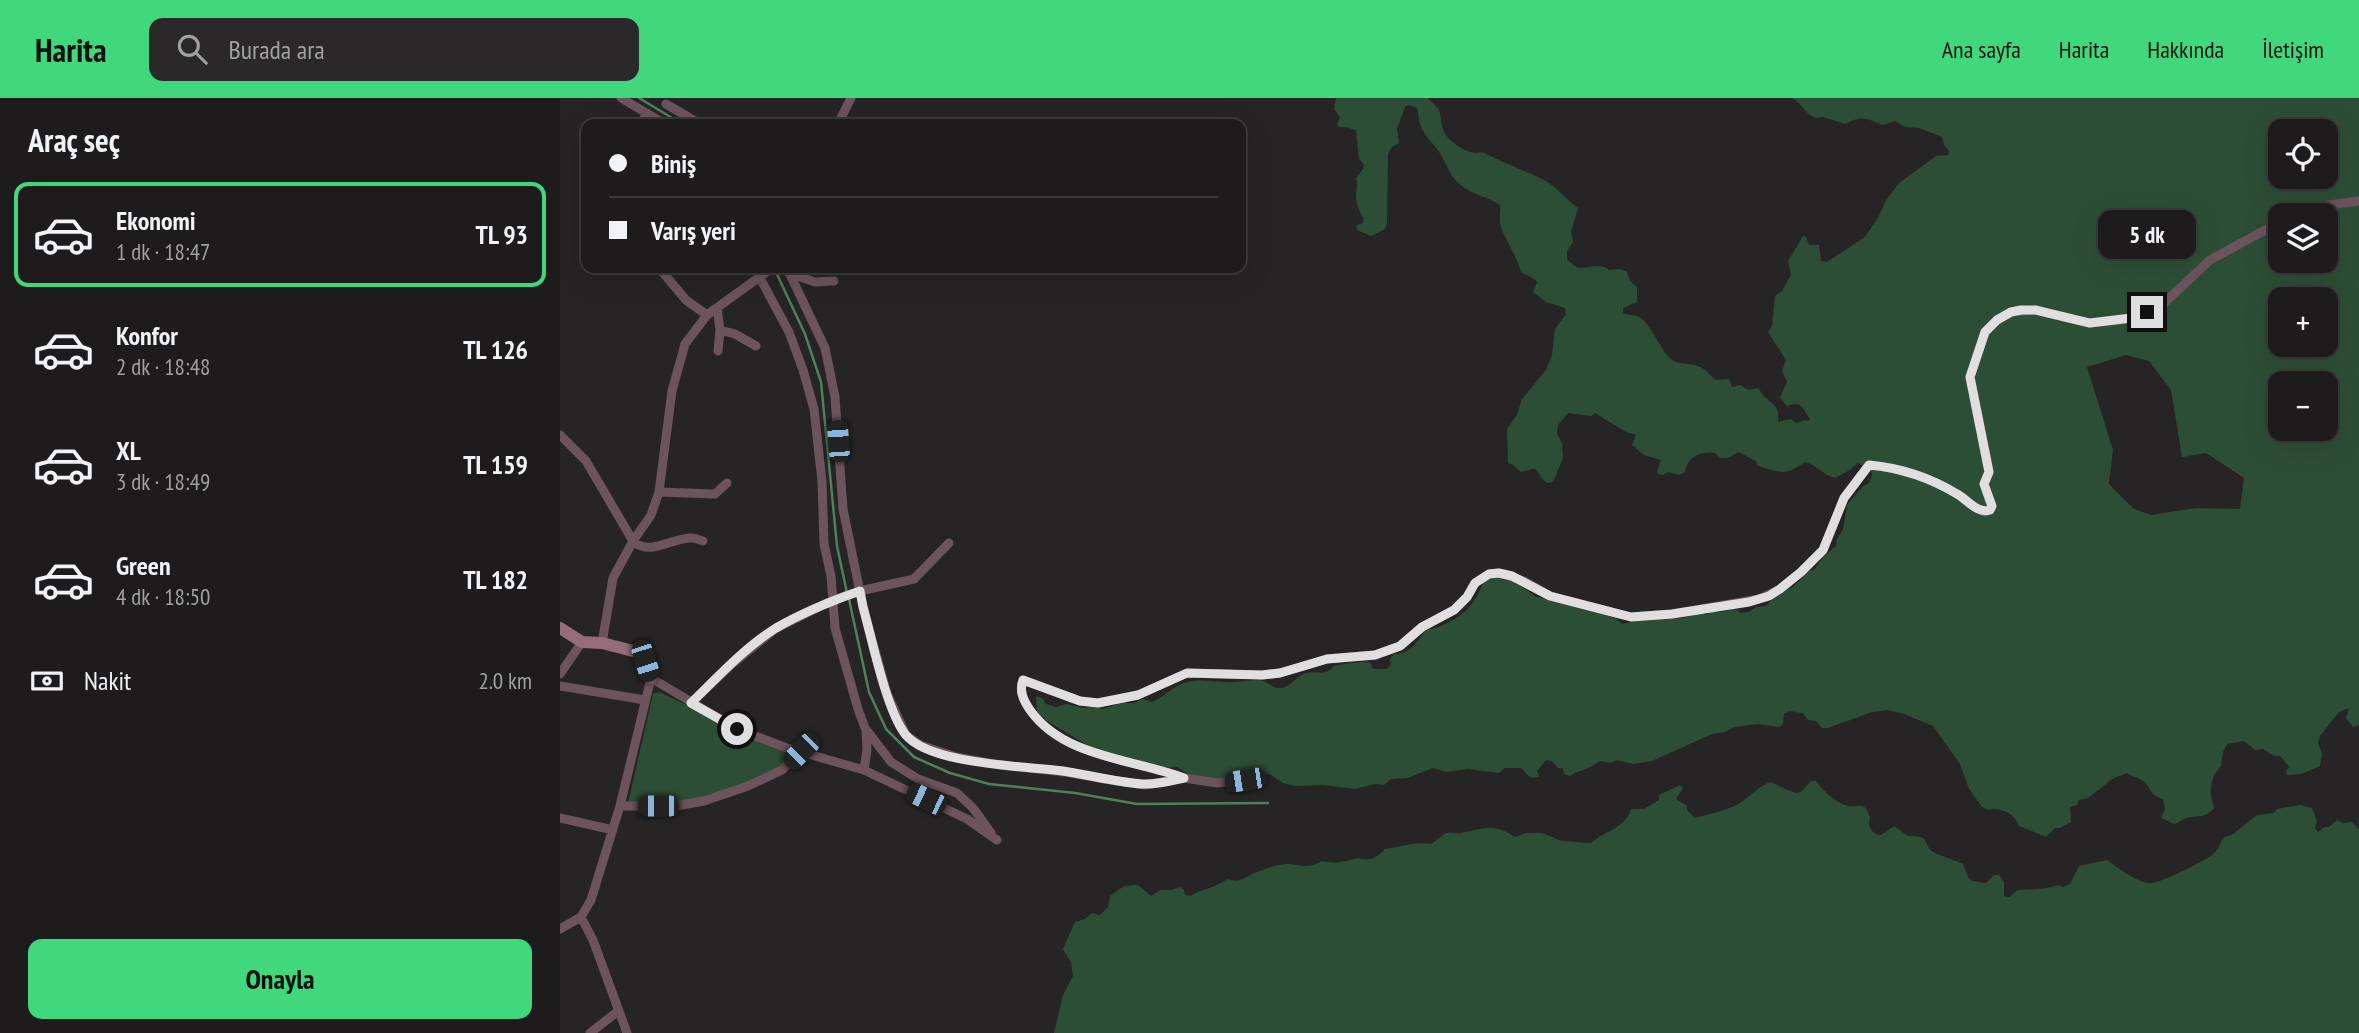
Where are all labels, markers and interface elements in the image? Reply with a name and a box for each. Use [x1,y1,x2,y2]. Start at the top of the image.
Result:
search box [149,18,639,81]
text: Harita [35,28,107,71]
icon: search [173,30,211,68]
text: Burada ara [229,33,325,66]
text: Ana sayfa [1942,34,2021,65]
text: Harita [2059,34,2109,65]
text: Hakkında [2147,34,2224,65]
text: İletişim [2262,34,2324,65]
text: Araç seç [28,119,120,161]
map controls [2268,119,2338,441]
button: locate [2268,119,2338,189]
text: Biniş [651,147,696,180]
icon: car [32,203,95,266]
button: layers [2268,203,2338,273]
text: Ekonomi [116,204,196,237]
callout: 5 dk [2098,211,2196,260]
text: Varış yeri [651,214,736,247]
text: TL 93 [476,218,528,251]
text: 5 dk [2129,220,2165,249]
text: 1 dk · 18:47 [116,237,210,266]
button: + [2268,287,2338,357]
route end [2131,296,2163,328]
icon: car [32,318,95,381]
text: Konfor [116,319,178,352]
text: TL 126 [463,333,528,366]
text: 2 dk · 18:48 [116,352,210,381]
button: − [2268,371,2338,441]
car [827,419,850,463]
icon: car [32,433,95,496]
text: XL [116,434,141,467]
text: TL 159 [463,448,528,481]
text: 3 dk · 18:49 [116,467,210,496]
icon: car [32,548,95,611]
text: Green [116,549,171,582]
text: TL 182 [463,563,528,596]
text: 4 dk · 18:50 [116,582,210,611]
car [629,638,662,684]
icon: cash [28,662,66,700]
text: Nakit [84,664,131,697]
text: 2.0 km [478,666,532,695]
route start [721,713,753,745]
car [779,729,824,773]
car [1223,766,1268,794]
car [903,780,950,818]
car [638,796,680,817]
button: Onayla [28,939,532,1019]

